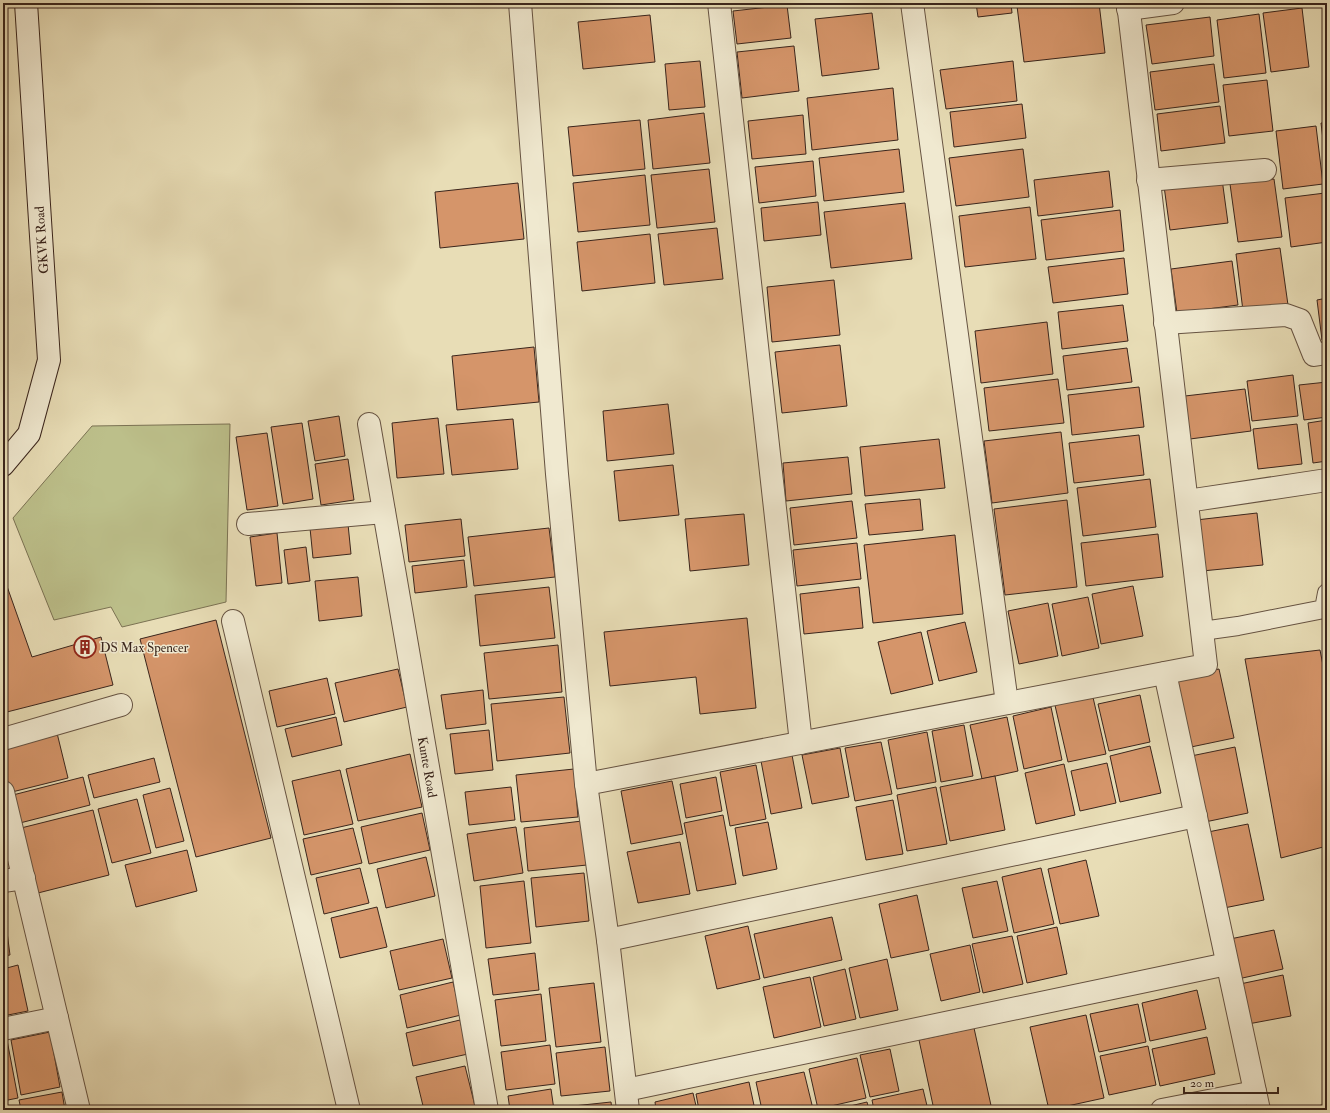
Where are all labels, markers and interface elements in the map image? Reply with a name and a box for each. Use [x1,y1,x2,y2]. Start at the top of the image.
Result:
street label: GKVK Road [32,205,52,274]
building icon: DS Max Spencer [72,634,98,660]
place label: DS Max Spencer [100,640,188,657]
street label: Kunte Road [414,735,440,800]
scale bar [1184,1069,1278,1095]
text: 20 m [1190,1076,1215,1091]

